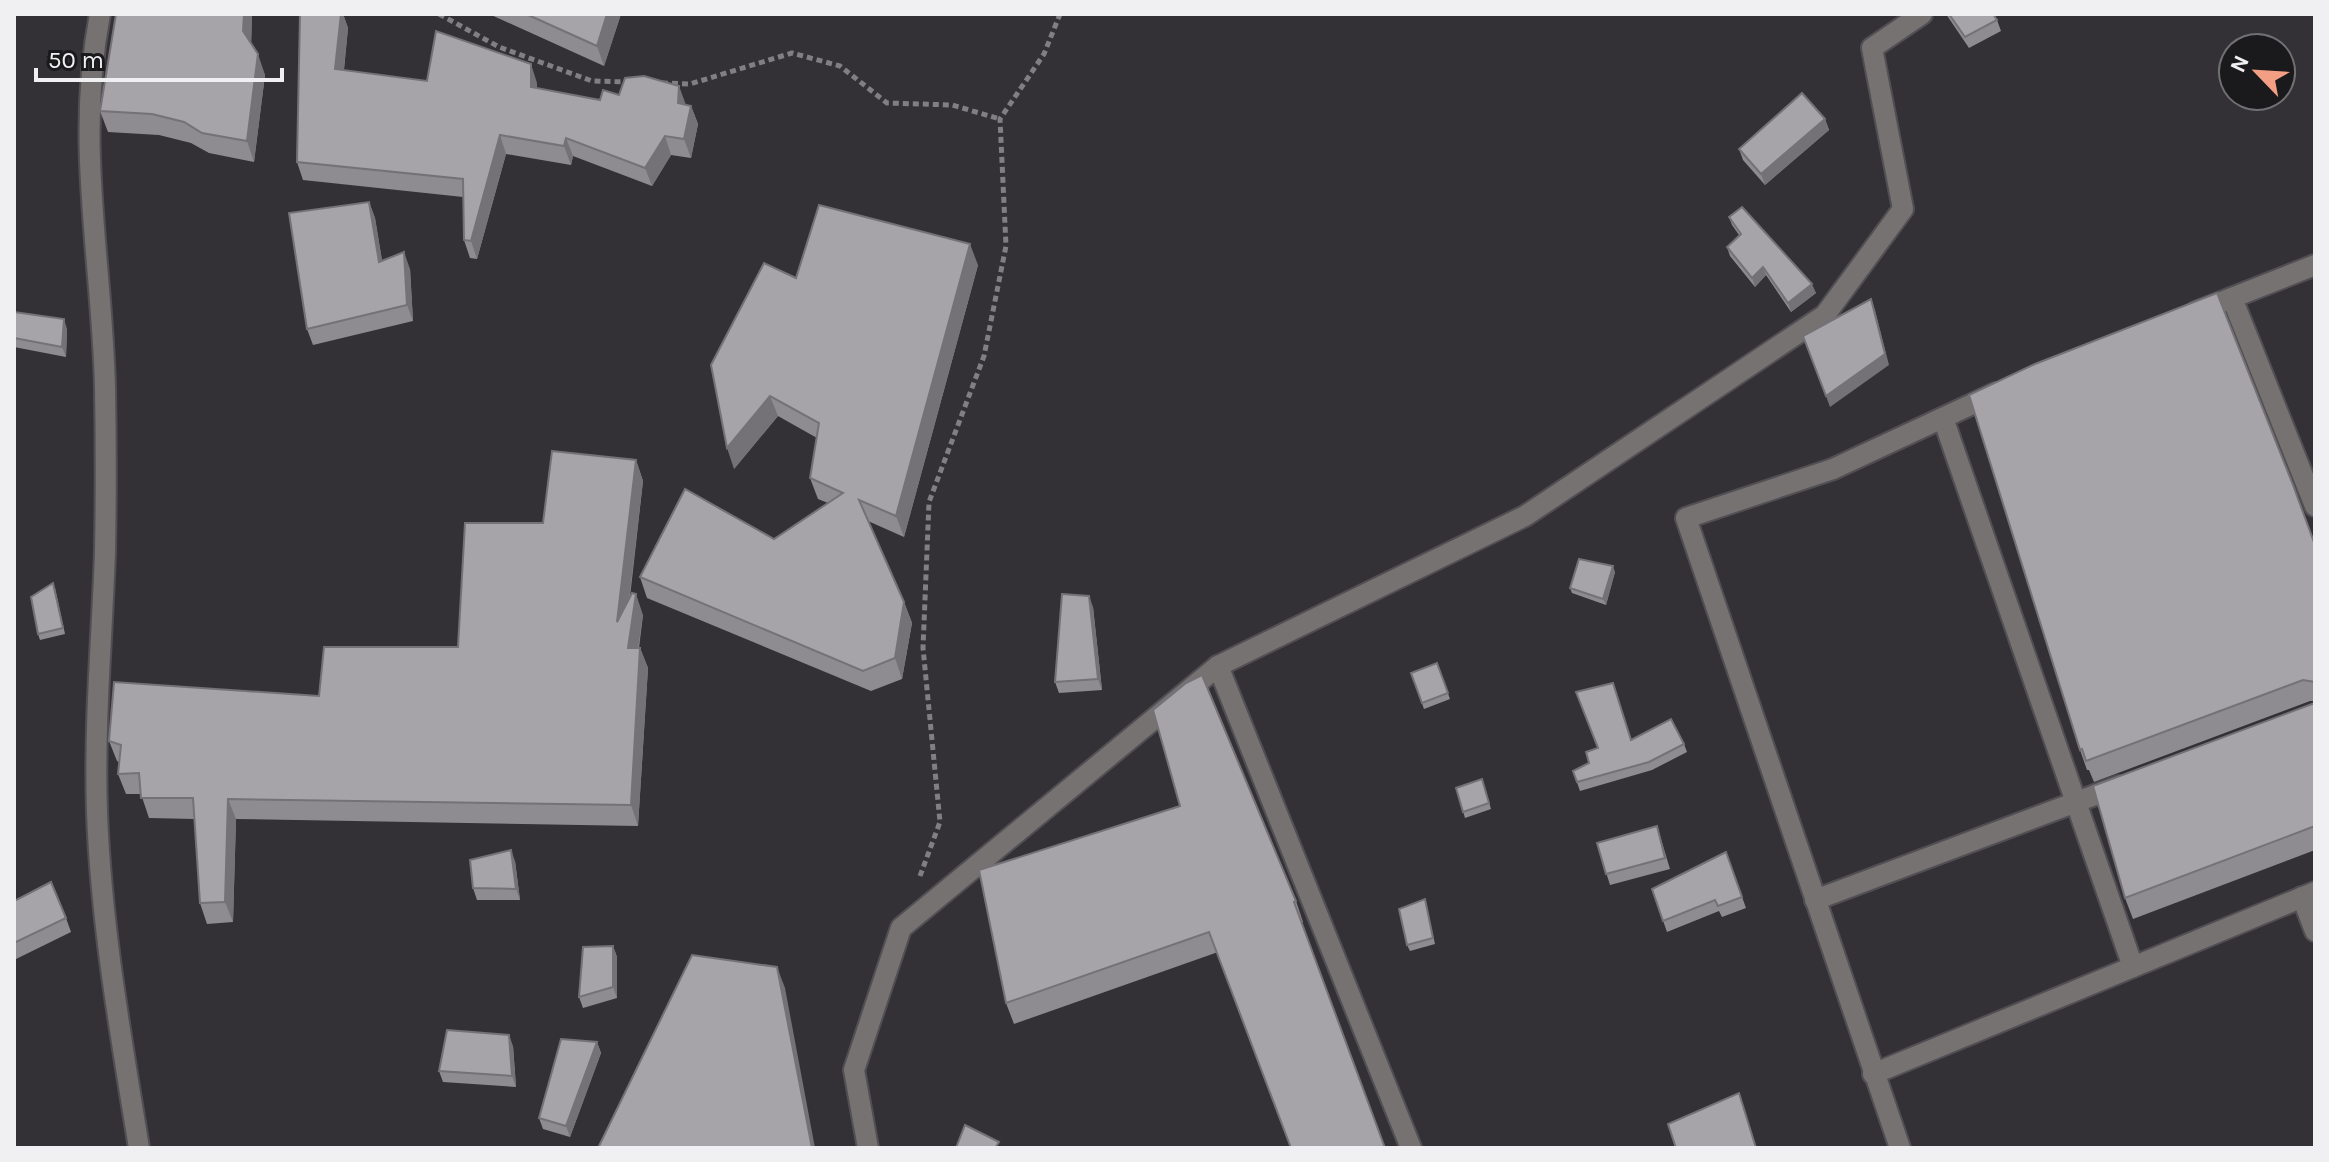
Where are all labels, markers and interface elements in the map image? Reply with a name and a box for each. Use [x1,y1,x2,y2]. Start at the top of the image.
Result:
scale bar [36,32,282,82]
north arrow [2217,32,2297,112]
text: 50 m [48,46,104,74]
text: N [2225,51,2255,77]

